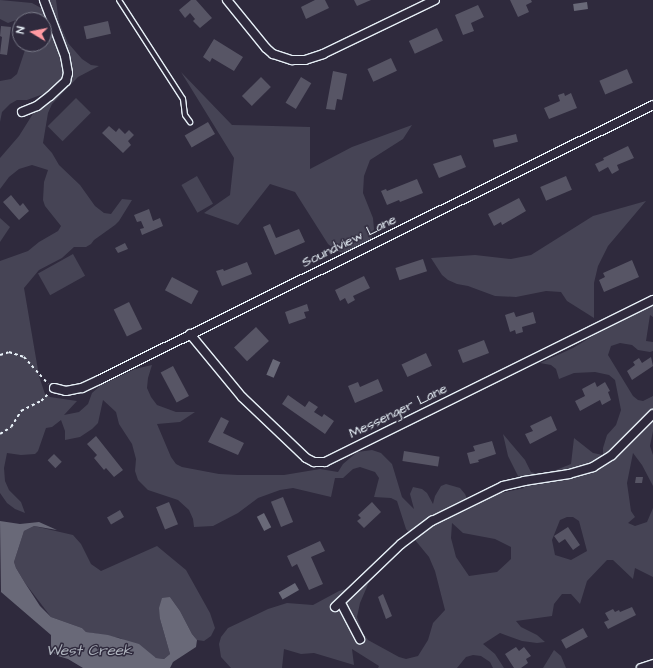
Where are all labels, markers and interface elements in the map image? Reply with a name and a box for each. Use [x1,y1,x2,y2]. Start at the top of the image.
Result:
north arrow [12,12,52,52]
text: N [13,25,29,35]
street label: Soundview Lane [299,211,399,271]
street label: Messenger Lane [346,380,450,442]
water label: West Creek [46,642,132,660]

